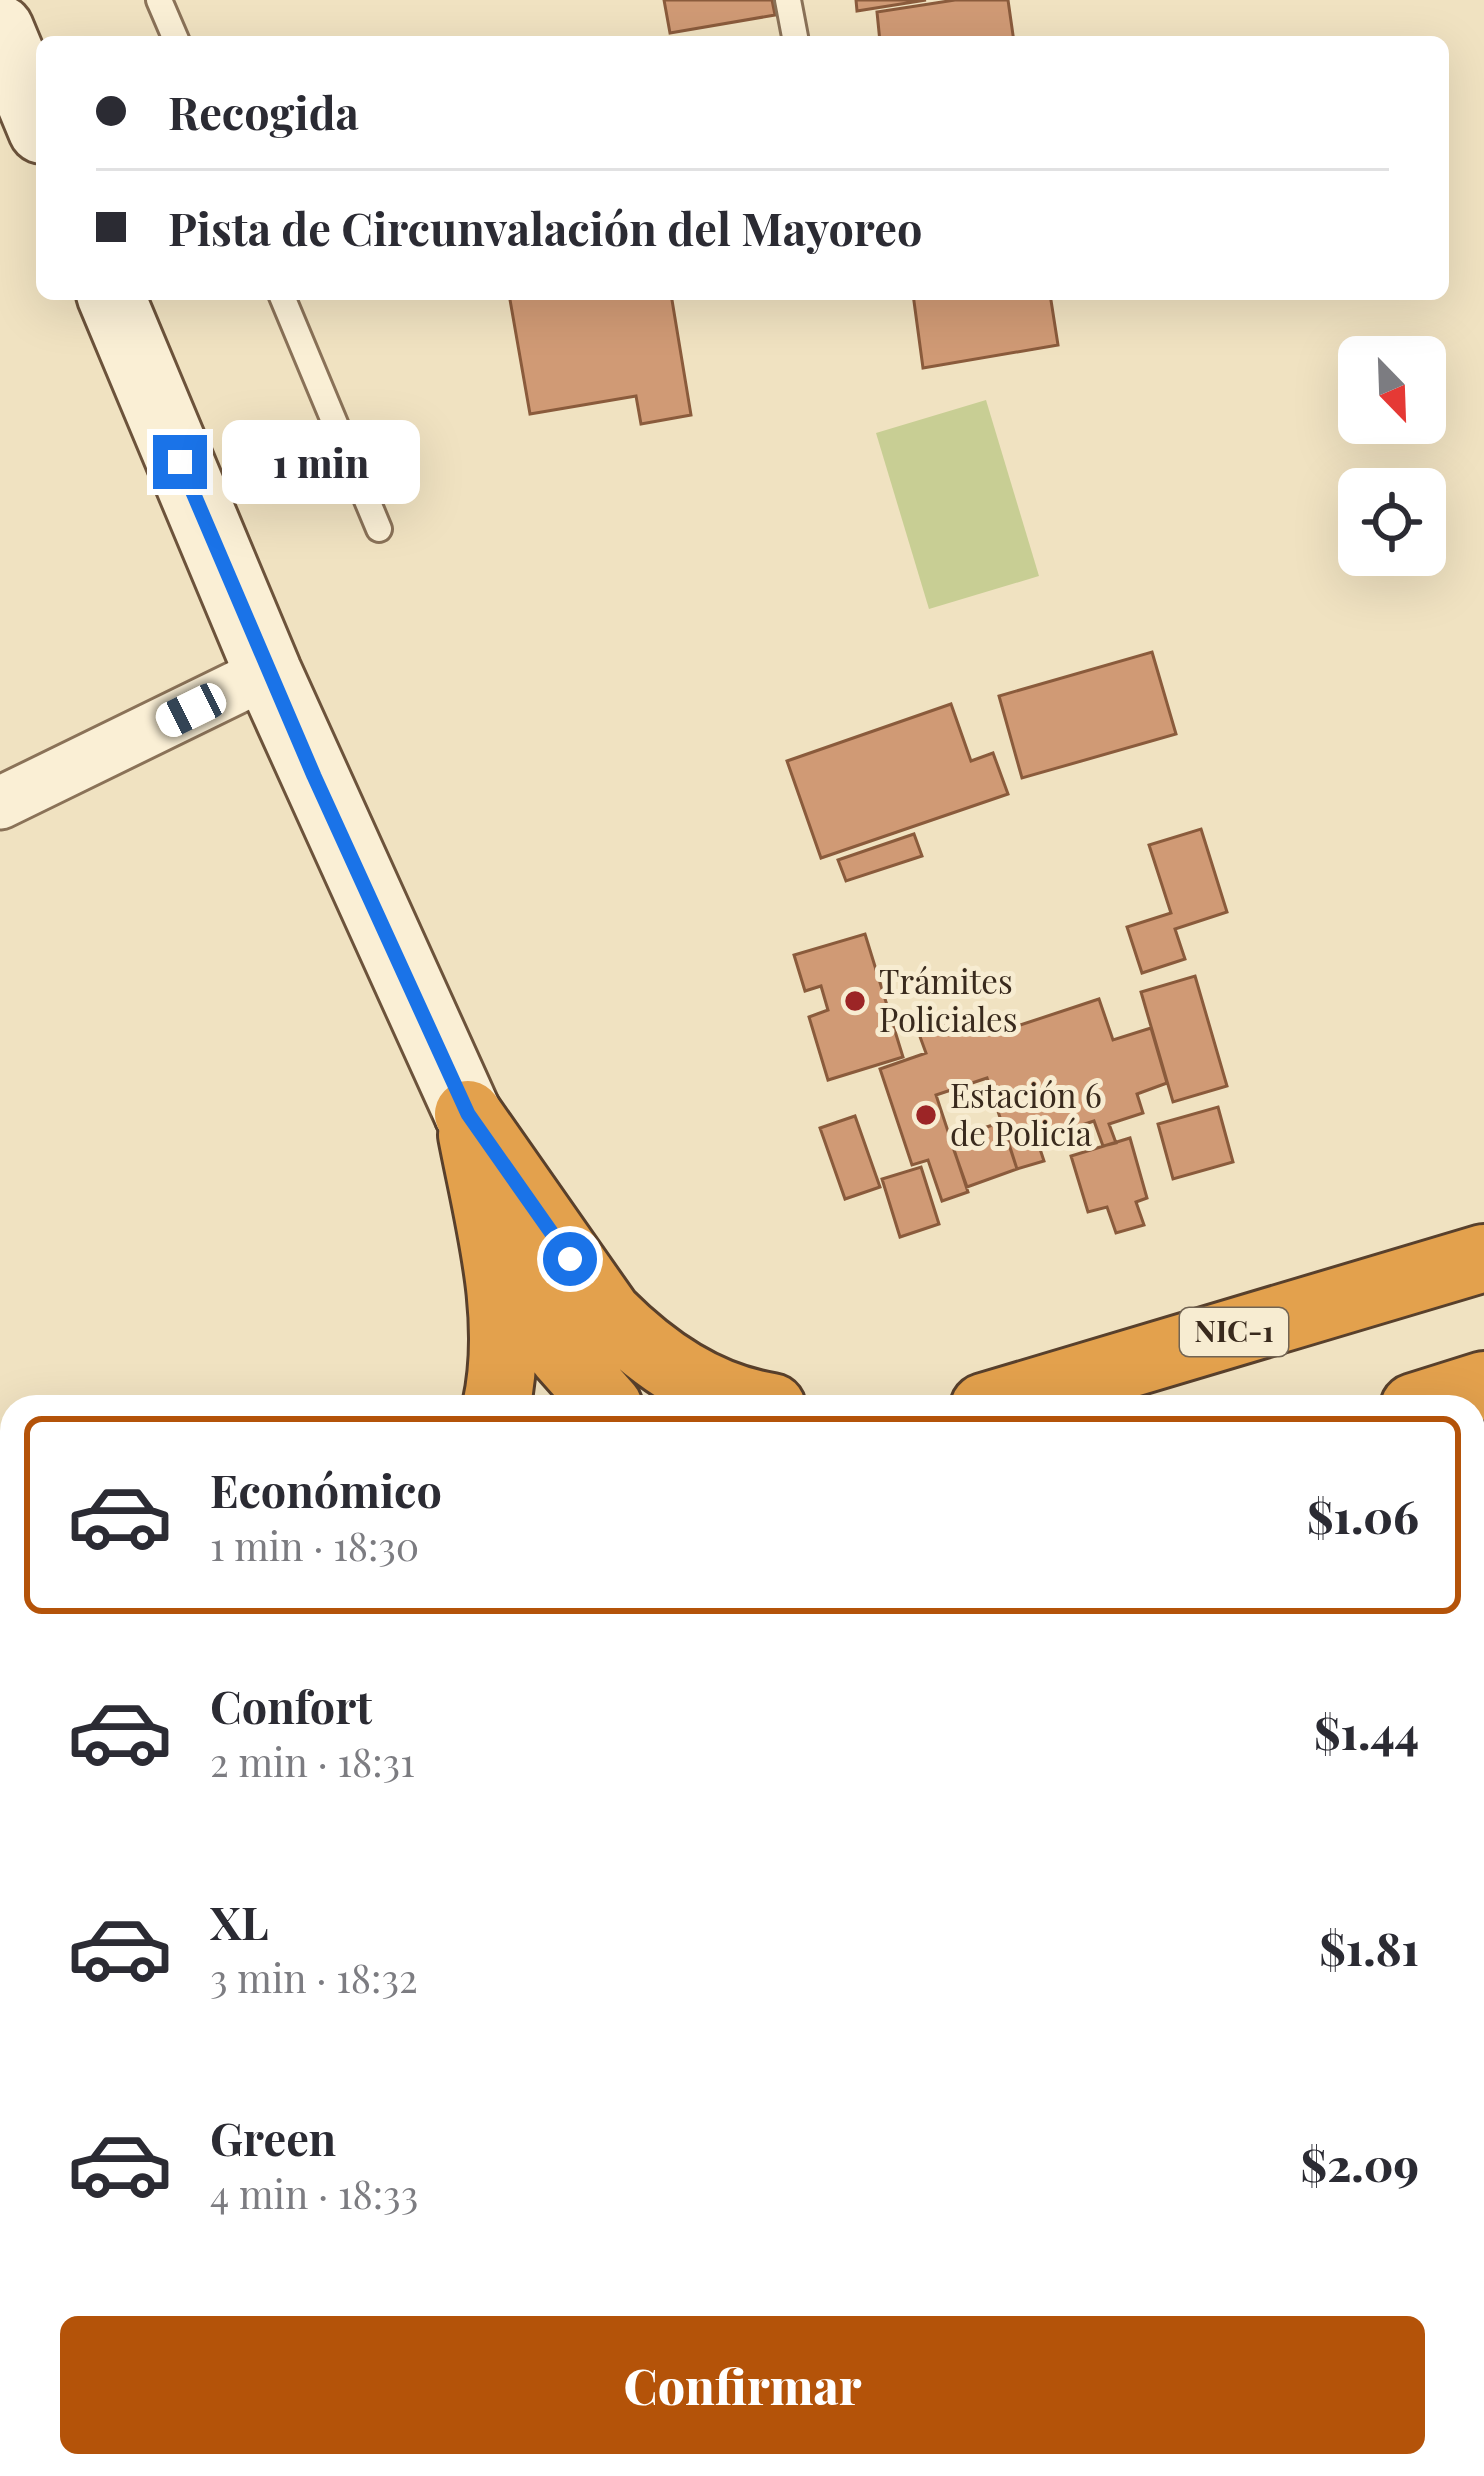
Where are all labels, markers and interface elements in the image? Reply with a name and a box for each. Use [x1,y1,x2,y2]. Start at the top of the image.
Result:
text: Recogida [168,81,359,141]
text: Pista de Circunvalación del Mayoreo [168,197,922,257]
north arrow [1338,336,1446,444]
map controls [1338,336,1446,576]
callout: 1 min [222,420,420,504]
route end [153,435,207,489]
text: 1 min [273,436,369,488]
button: locate [1338,468,1446,576]
car [151,678,231,742]
place label: Trámites Policiales [879,958,1018,1040]
marker: Trámites Policiales [842,988,868,1014]
place label: Estación 6 de Policía [950,1072,1102,1154]
marker: Estación 6 de Policía [913,1102,939,1128]
route start [543,1232,597,1286]
road number: NIC-1 [1180,1308,1288,1356]
text: Económico [210,1459,442,1519]
icon: car [66,1461,174,1569]
text: $1.06 [1307,1485,1419,1545]
text: 1 min · 18:30 [210,1519,419,1571]
text: Confort [210,1675,372,1735]
icon: car [66,1677,174,1785]
text: $1.44 [1314,1701,1419,1761]
text: 2 min · 18:31 [210,1735,415,1787]
text: XL [210,1891,269,1951]
icon: car [66,1893,174,2001]
text: $1.81 [1319,1917,1419,1977]
text: 3 min · 18:32 [210,1951,418,2003]
text: Green [210,2107,336,2167]
icon: car [66,2109,174,2217]
text: $2.09 [1301,2133,1419,2193]
text: 4 min · 18:33 [210,2167,418,2219]
button: Confirmar [60,2316,1425,2454]

